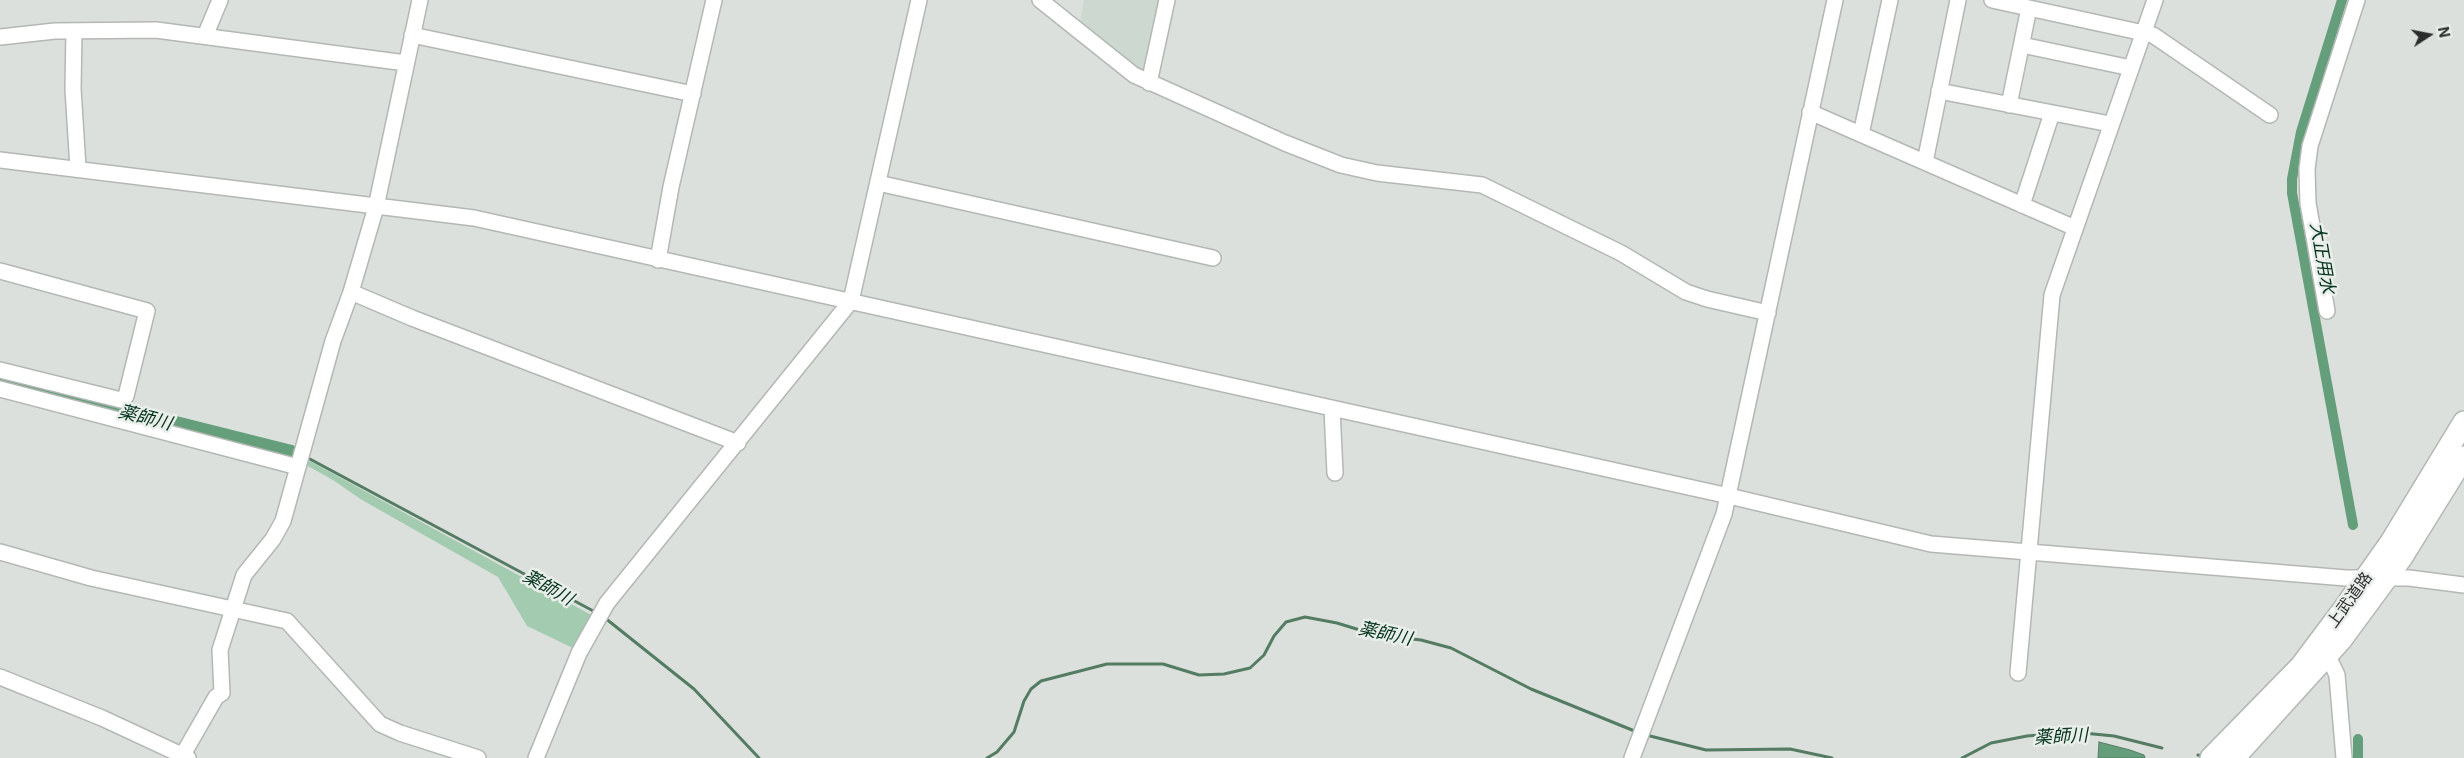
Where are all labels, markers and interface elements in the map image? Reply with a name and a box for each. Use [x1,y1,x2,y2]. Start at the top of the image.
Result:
north arrow [2404,10,2454,60]
text: N [2435,25,2454,39]
water label: 大正用水 [2305,221,2339,295]
water label: 薬師川 [116,401,174,435]
water label: 薬師川 [519,565,577,611]
street label: 上武道路 [2323,568,2377,632]
water label: 薬師川 [1356,618,1414,650]
water label: 薬師川 [2033,725,2089,749]

